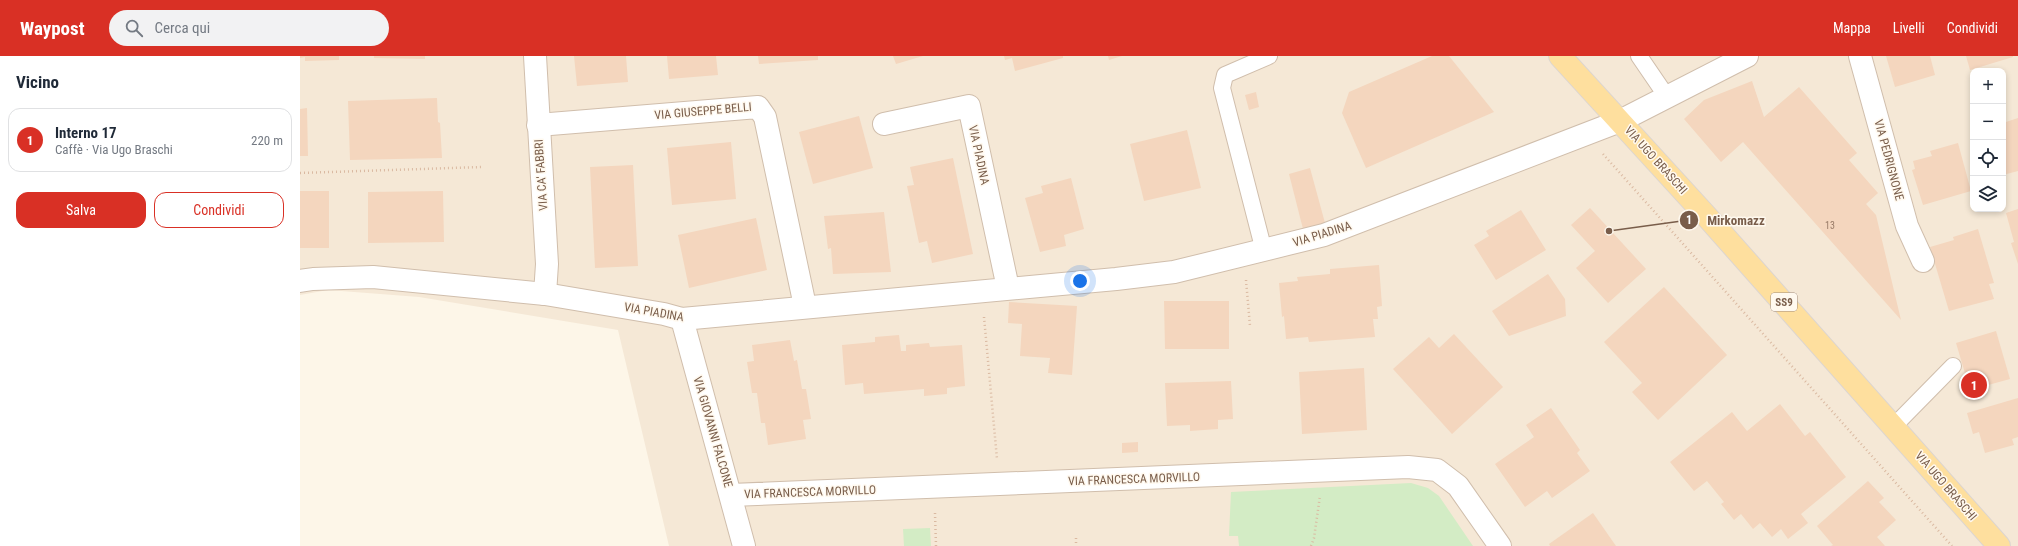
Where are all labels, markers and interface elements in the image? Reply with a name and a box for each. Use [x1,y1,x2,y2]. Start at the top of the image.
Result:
search box [109,10,389,46]
text: Waypost [20,17,85,40]
icon: search [123,17,145,39]
text: Cerca qui [155,19,210,37]
text: Mappa [1833,20,1871,36]
text: Livelli [1893,20,1925,36]
text: Condividi [1947,20,1998,36]
map controls [1970,68,2006,212]
button: + [1970,68,2006,104]
text: Vicino [16,72,59,92]
street label: VIA GIUSEPPE BELLI [654,100,752,122]
button: − [1970,104,2006,140]
street label: VIA PEDRIGNONE [1871,118,1907,202]
street label: VIA UGO BRASCHI [1622,123,1690,197]
text: Interno 17 [55,124,117,142]
street label: VIA PIADINA [966,124,992,186]
text: 1 [27,133,33,148]
text: 220 m [251,133,283,148]
street label: VIA CA' FABBRI [532,139,550,211]
button: locate [1970,140,2006,176]
text: Caffè · Via Ugo Braschi [55,142,173,157]
button: layers [1970,176,2006,212]
button: Salva [16,192,146,228]
button: Condividi [154,192,284,228]
callout: Mirkomazz [1679,208,1773,233]
text: 1 [1686,213,1692,227]
text: Mirkomazz [1707,213,1765,228]
street label: VIA PIADINA [1291,218,1353,250]
house number: 13 [1825,220,1835,231]
your location [1070,271,1090,291]
road number: SS9 [1771,293,1797,311]
street label: VIA PIADINA [623,300,685,324]
pin: 1 [1961,370,1987,400]
street label: VIA GIOVANNI FALCONE [690,375,736,489]
street label: VIA UGO BRASCHI [1912,449,1980,523]
street label: VIA FRANCESCA MORVILLO [1068,470,1200,488]
street label: VIA FRANCESCA MORVILLO [744,483,876,501]

